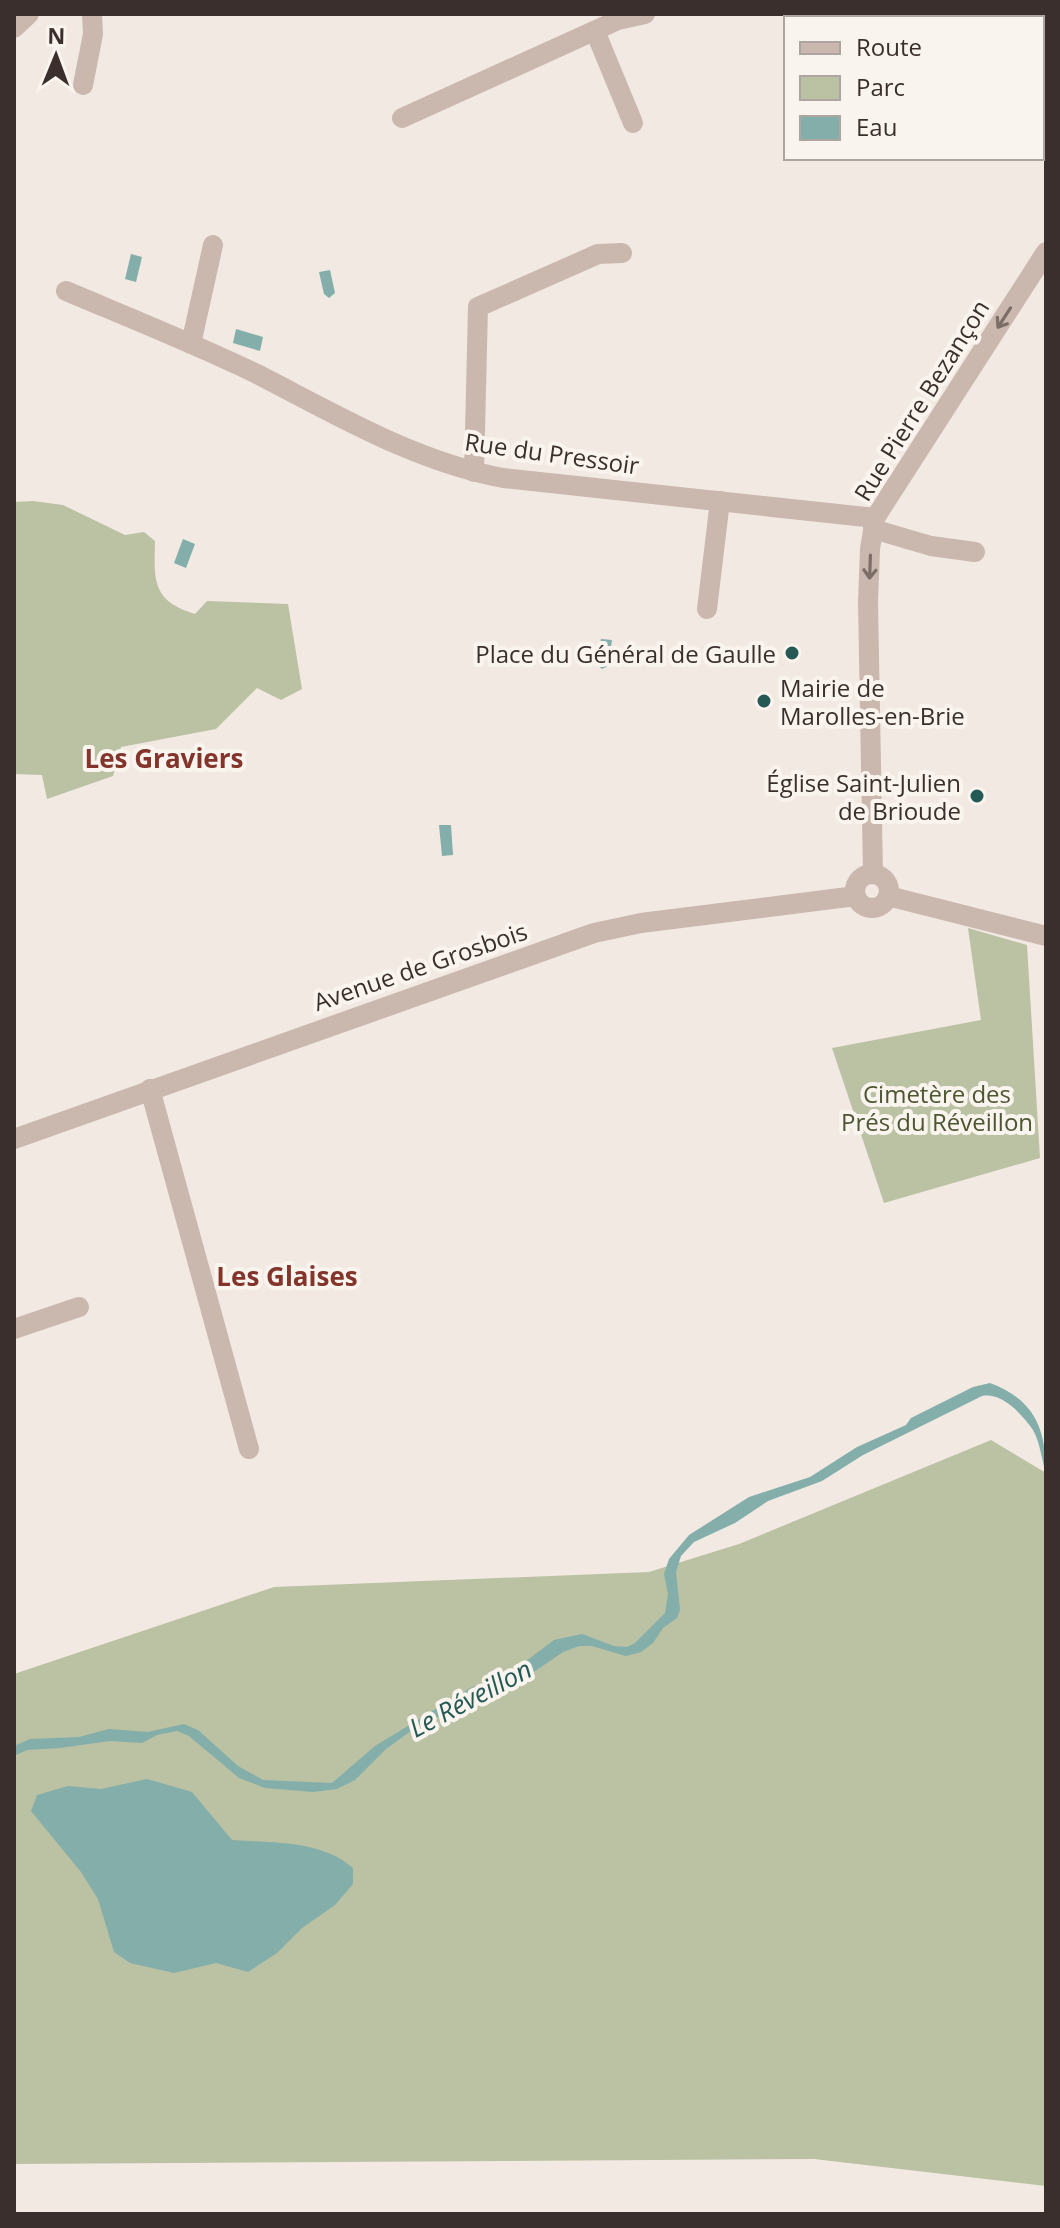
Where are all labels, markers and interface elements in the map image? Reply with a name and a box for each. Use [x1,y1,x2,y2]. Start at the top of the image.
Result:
north arrow [16,16,96,96]
legend [784,16,1044,160]
text: N [47,20,66,50]
text: Route [856,30,922,63]
text: Parc [856,70,905,103]
text: Eau [856,110,897,143]
street label: Rue Pierre Bezançon [846,293,996,507]
one-way arrow [995,306,1012,328]
street label: Rue du Pressoir [463,424,642,482]
one-way arrow [862,553,877,580]
place label: Place du Général de Gaulle [475,637,776,670]
marker: Place du Général de Gaulle [783,644,801,662]
place label: Mairie de Marolles-en-Brie [780,671,965,732]
marker: Mairie de Marolles-en-Brie [755,692,773,710]
district label: Les Graviers [85,740,243,776]
place label: Église Saint-Julien de Brioude [766,766,961,827]
marker: Église Saint-Julien de Brioude [968,787,986,805]
street label: Avenue de Grosbois [309,914,531,1018]
park label: Cimetère des Prés du Réveillon [841,1077,1033,1138]
district label: Les Glaises [216,1258,358,1294]
water label: Le Réveillon [402,1651,538,1745]

